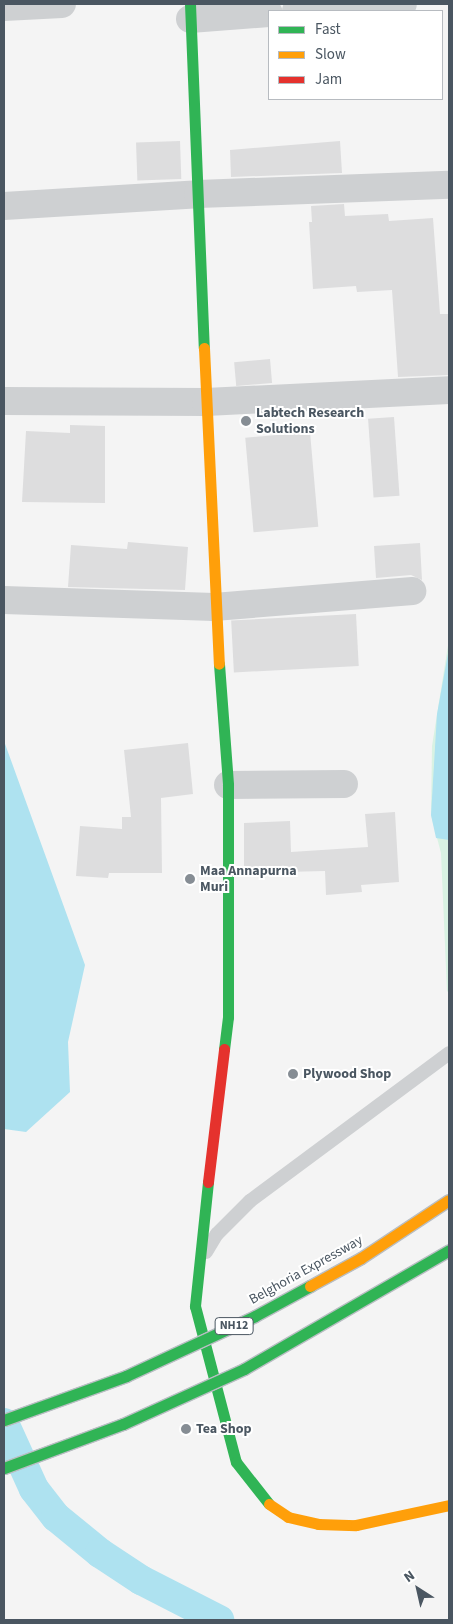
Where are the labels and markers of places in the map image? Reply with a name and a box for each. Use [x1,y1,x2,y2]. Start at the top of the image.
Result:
place label: Labtech Research Solutions [256,405,364,438]
marker: Labtech Research Solutions [240,415,252,427]
place label: Maa Annapurna Muri [200,863,297,896]
marker: Maa Annapurna Muri [184,873,196,885]
place label: Plywood Shop [303,1066,391,1082]
marker: Plywood Shop [287,1068,299,1080]
place label: Tea Shop [196,1421,252,1437]
marker: Tea Shop [180,1423,192,1435]

